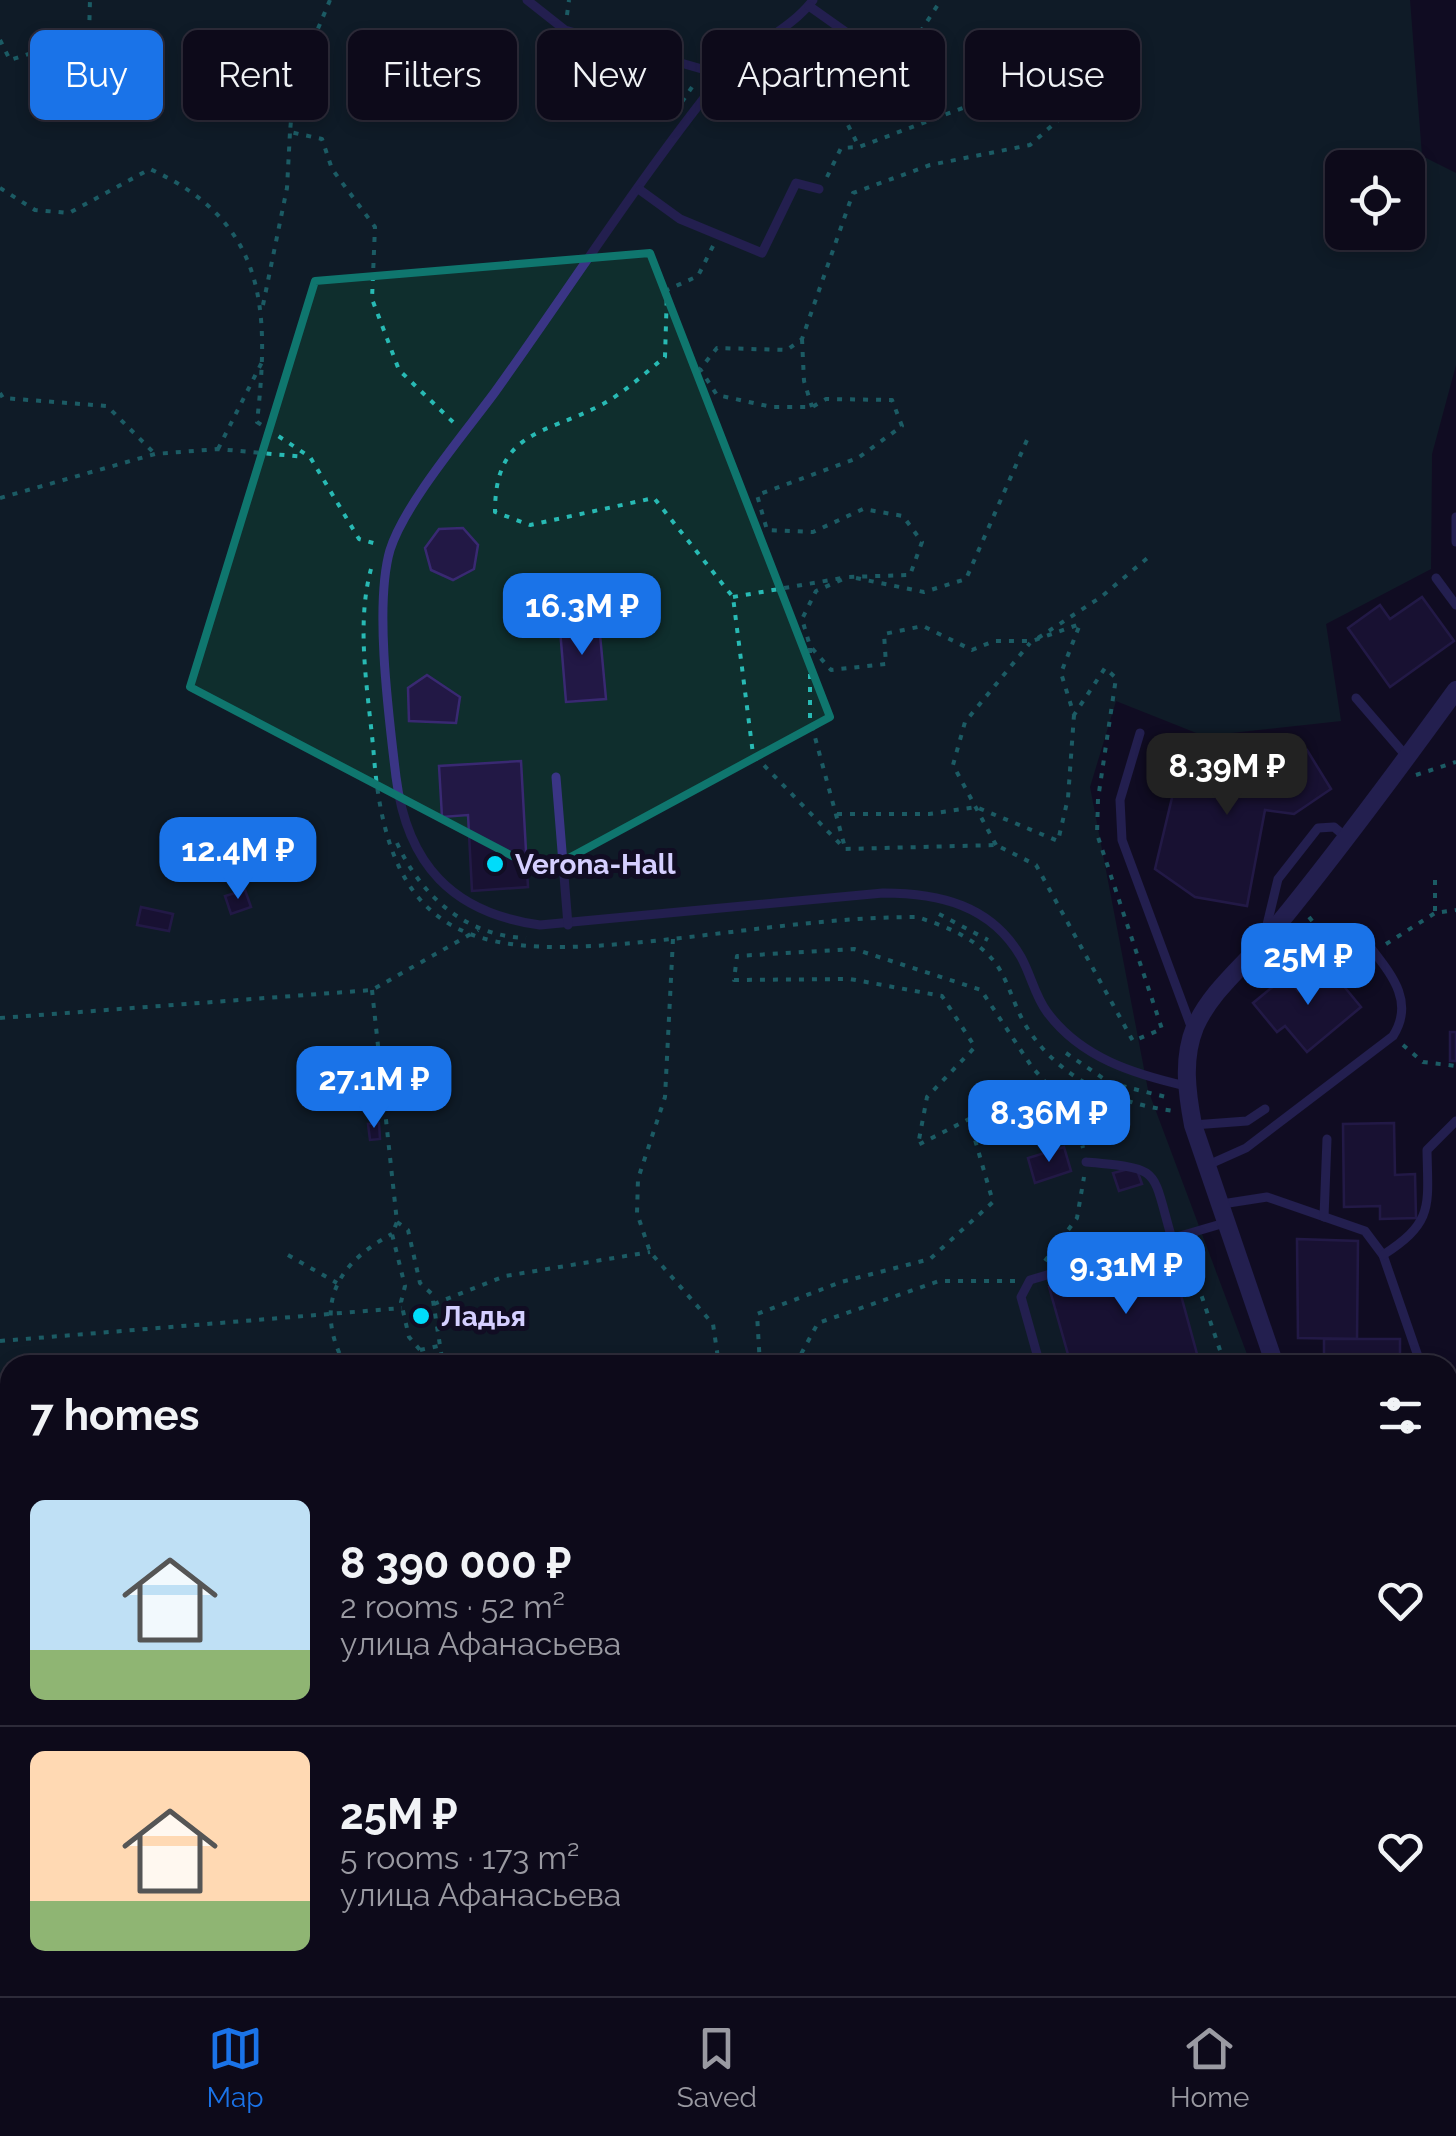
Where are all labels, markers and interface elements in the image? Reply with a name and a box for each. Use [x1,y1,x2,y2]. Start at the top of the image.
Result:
chip: Buy [30,30,163,120]
chip: Rent [183,30,328,120]
chip: Filters [348,30,517,120]
chip: New [537,30,682,120]
chip: Apartment [702,30,945,120]
chip: House [965,30,1140,120]
map controls [1325,150,1425,250]
button: locate [1325,150,1425,250]
pin: 16.3M ₽ [490,573,674,658]
text: 16.3M ₽ [525,587,639,624]
pin: 8.39M ₽ [1135,733,1319,818]
text: 8.39M ₽ [1168,747,1286,784]
pin: 12.4M ₽ [146,817,330,902]
text: 12.4M ₽ [181,831,295,868]
place label: Verona-Hall [515,848,676,881]
marker: Verona-Hall [484,853,506,875]
pin: 25M ₽ [1238,923,1378,1008]
text: 25M ₽ [1263,937,1353,974]
pin: 27.1M ₽ [282,1046,466,1131]
text: 27.1M ₽ [318,1060,430,1097]
pin: 8.36M ₽ [957,1080,1141,1165]
text: 8.36M ₽ [990,1094,1108,1131]
pin: 9.31M ₽ [1034,1232,1218,1317]
text: 9.31M ₽ [1069,1246,1183,1283]
place label: Ладья [441,1300,526,1333]
marker: Ладья [410,1305,432,1327]
icon: filters [1373,1388,1428,1443]
text: 7 homes [30,1391,199,1440]
text: 8 390 000 ₽ [340,1539,571,1588]
icon: home [110,1540,230,1660]
icon: heart [1373,1573,1428,1628]
text: 2 rooms · 52 m² [340,1588,565,1625]
text: улица Афанасьева [340,1625,621,1662]
text: 25M ₽ [340,1790,458,1839]
icon: home [110,1791,230,1911]
icon: heart [1373,1824,1428,1879]
text: 5 rooms · 173 m² [340,1839,579,1876]
text: улица Афанасьева [340,1876,621,1913]
tab: Map [207,2021,264,2114]
tab: Saved [677,2021,757,2114]
tab: Home [1170,2021,1249,2114]

